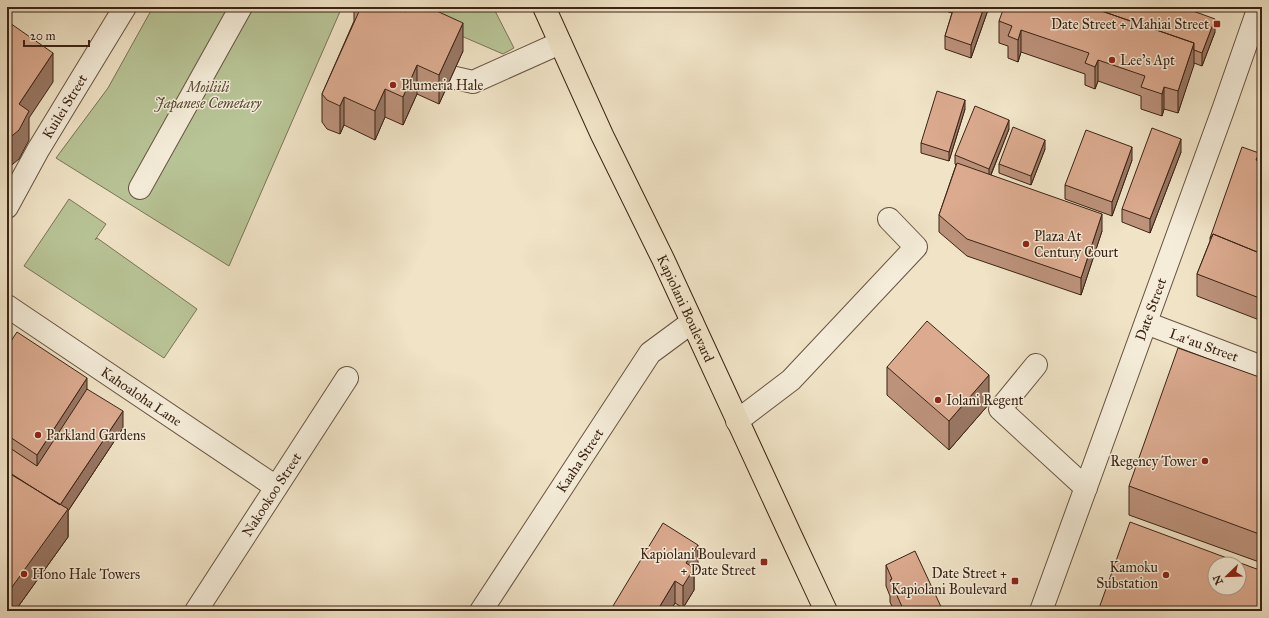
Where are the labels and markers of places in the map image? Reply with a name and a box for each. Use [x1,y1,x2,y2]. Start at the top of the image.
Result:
place label: Date Street + Mahiai Street [1051,16,1209,33]
marker: Date Street + Mahiai Street [1212,19,1222,29]
place label: Lee’s Apt [1120,52,1175,69]
marker: Lee’s Apt [1107,55,1117,65]
place label: Plumeria Hale [401,77,484,94]
marker: Plumeria Hale [388,80,398,90]
place label: Plaza At Century Court [1034,228,1119,261]
marker: Plaza At Century Court [1021,239,1031,249]
place label: Iolani Regent [946,392,1023,409]
marker: Iolani Regent [933,395,943,405]
place label: Parkland Gardens [46,427,146,444]
marker: Parkland Gardens [33,430,43,440]
place label: Regency Tower [1110,453,1198,470]
marker: Regency Tower [1200,456,1210,466]
place label: Kapiolani Boulevard + Date Street [640,546,756,579]
marker: Kapiolani Boulevard + Date Street [759,557,769,567]
place label: Kamoku Substation [1096,559,1159,592]
place label: Date Street + Kapiolani Boulevard [891,565,1007,598]
place label: Hono Hale Towers [32,566,140,583]
marker: Hono Hale Towers [19,569,29,579]
marker: Kamoku Substation [1161,570,1171,580]
marker: Date Street + Kapiolani Boulevard [1010,576,1020,586]

